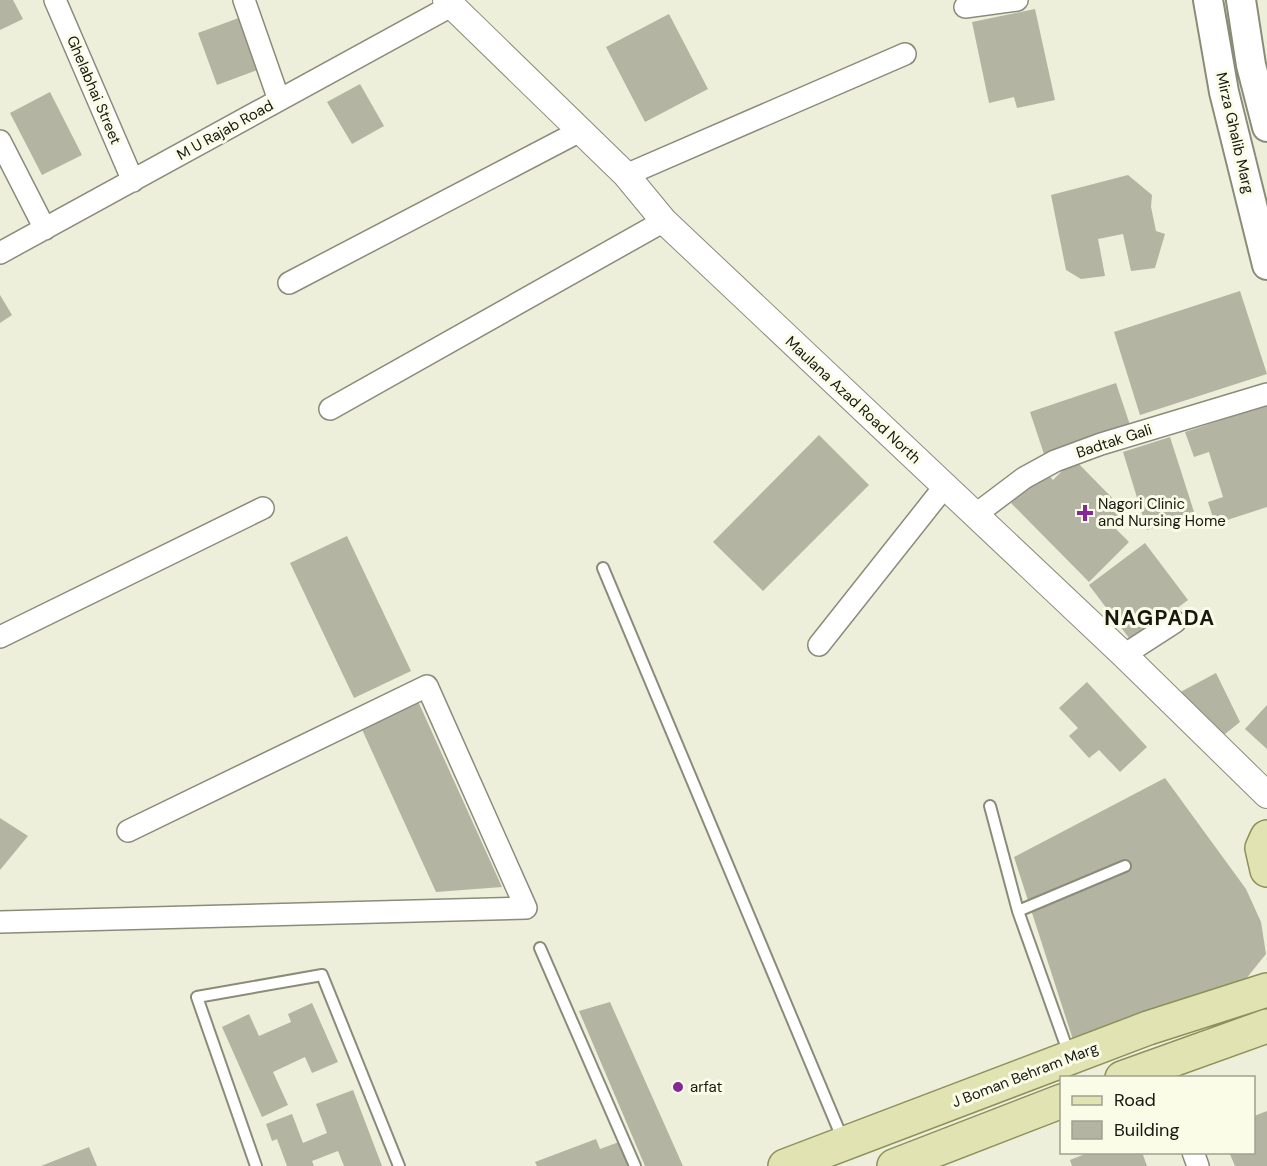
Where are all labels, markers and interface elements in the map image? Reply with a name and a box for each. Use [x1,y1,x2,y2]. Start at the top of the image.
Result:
street label: Ghelabhai Street [62,33,126,148]
street label: Mirza Ghalib Marg [1211,70,1259,196]
street label: M U Rajab Road [173,95,277,165]
street label: Maulana Azad Road North [781,332,925,468]
street label: Badtak Gali [1073,419,1155,463]
place label: Nagori Clinic and Nursing Home [1098,494,1226,531]
marker: Nagori Clinic and Nursing Home [1076,504,1094,522]
district label: NAGPADA [1104,604,1216,632]
street label: J Boman Behram Marg [949,1038,1101,1112]
legend [1060,1076,1255,1154]
place label: arfat [690,1077,722,1097]
marker: arfat [671,1080,685,1094]
text: Road [1114,1088,1156,1112]
text: Building [1114,1118,1179,1142]

